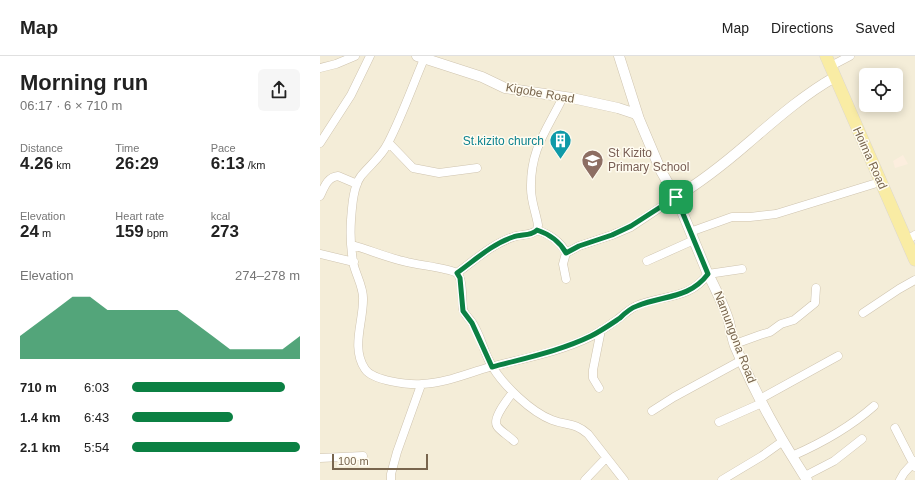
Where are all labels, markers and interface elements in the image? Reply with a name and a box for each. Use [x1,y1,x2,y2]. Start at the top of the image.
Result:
text: Map [20,17,58,38]
text: Map [722,20,749,36]
text: Directions [771,20,833,36]
text: Saved [855,20,895,36]
map controls [859,68,903,112]
button: locate [859,68,903,112]
button: share [258,69,300,111]
text: Morning run [20,70,148,95]
street label: Kigobe Road [505,80,575,106]
text: 06:17 · 6 × 710 m [20,98,122,113]
street label: Hoima Road [850,125,890,191]
building icon: St.kizito church [547,128,573,161]
place label: St.kizito church [463,134,544,148]
text: Distance [20,142,63,154]
text: Time [115,142,139,154]
text: Pace [211,142,236,154]
place label: St Kizito Primary School [608,146,689,174]
school or university icon: St Kizito Primary School [579,147,605,180]
text: 4.26 [20,154,53,173]
text: 26:29 [115,154,159,173]
text: 6:13 [211,154,245,173]
text: km [53,159,71,171]
text: /km [245,159,265,171]
pin [659,180,693,214]
icon: arrive [665,186,687,208]
text: Elevation [20,210,65,222]
text: Heart rate [115,210,164,222]
text: kcal [211,210,230,222]
text: 24 [20,222,39,241]
text: 159 [115,222,144,241]
text: 273 [211,222,239,241]
text: m [39,227,51,239]
text: bpm [144,227,168,239]
text: Elevation [20,268,73,283]
text: 274–278 m [235,268,300,283]
street label: Namungona Road [711,289,759,385]
text: 710 m [20,380,57,395]
text: 6:03 [84,380,109,395]
text: 1.4 km [20,410,60,425]
text: 6:43 [84,410,109,425]
text: 2.1 km [20,440,60,455]
text: 5:54 [84,440,109,455]
scale bar [332,452,428,471]
text: 100 m [338,455,369,467]

